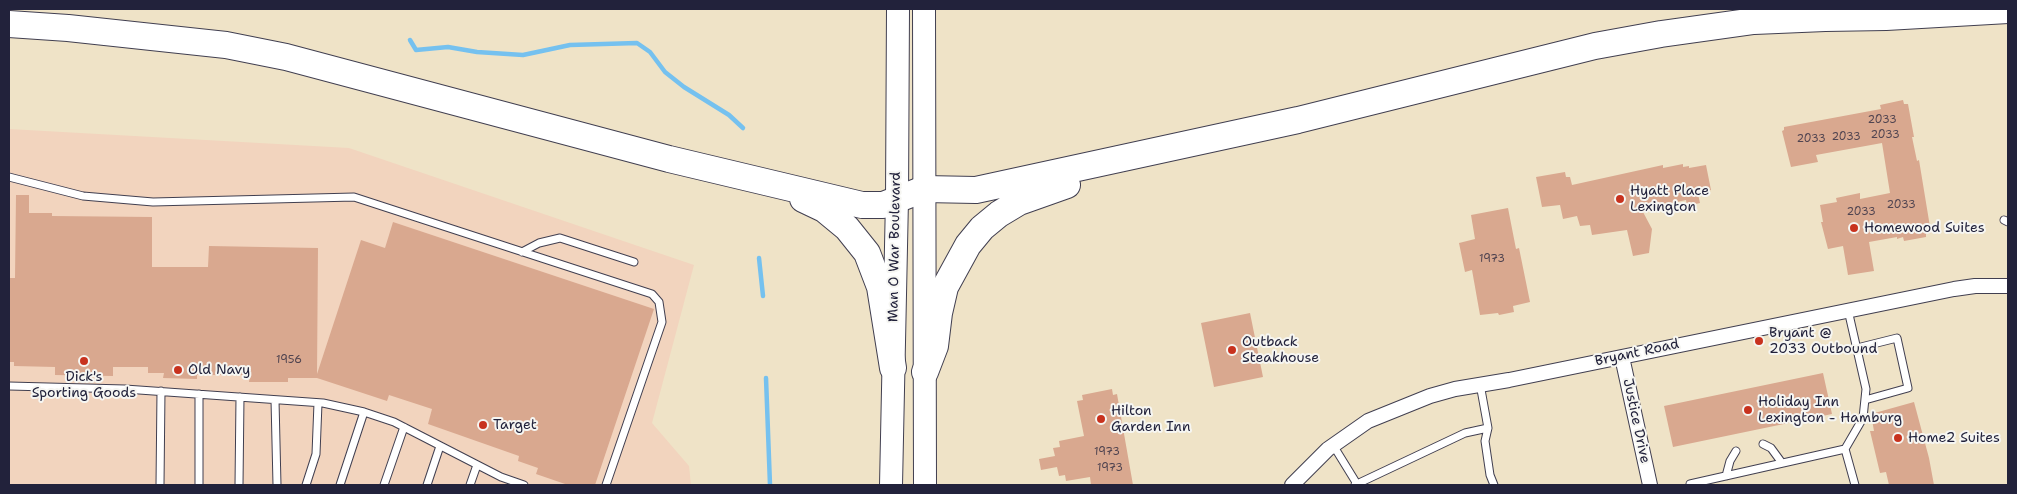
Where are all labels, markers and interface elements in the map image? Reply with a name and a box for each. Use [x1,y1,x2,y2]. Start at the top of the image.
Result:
house number: 2033 [1867,113,1897,127]
house number: 2033 [1870,128,1900,142]
house number: 2033 [1831,130,1861,144]
house number: 2033 [1796,132,1826,146]
street label: Man O War Boulevard [885,172,905,322]
place label: Hyatt Place Lexington [1630,183,1709,216]
marker: Hyatt Place Lexington [1614,193,1626,205]
house number: 2033 [1886,198,1916,212]
house number: 2033 [1846,205,1876,219]
place label: Homewood Suites [1864,220,1985,236]
marker: Homewood Suites [1848,222,1860,234]
house number: 1973 [1479,252,1505,266]
place label: Bryant @ 2033 Outbound [1769,325,1877,358]
place label: Outback Steakhouse [1242,334,1319,367]
marker: Bryant @ 2033 Outbound [1753,335,1765,347]
street label: Bryant Road [1593,336,1681,370]
marker: Outback Steakhouse [1226,344,1238,356]
house number: 1956 [276,353,302,367]
marker: Dick's Sporting Goods [78,355,90,367]
place label: Old Navy [188,362,250,378]
marker: Old Navy [172,364,184,376]
place label: Dick's Sporting Goods [32,369,136,402]
street label: Justice Drive [1619,377,1653,465]
place label: Holiday Inn Lexington - Hamburg [1758,394,1902,427]
place label: Hilton Garden Inn [1111,403,1191,436]
marker: Holiday Inn Lexington - Hamburg [1742,404,1754,416]
marker: Hilton Garden Inn [1095,413,1107,425]
place label: Target [493,417,537,433]
marker: Target [477,419,489,431]
place label: Home2 Suites [1908,430,2000,446]
marker: Home2 Suites [1892,432,1904,444]
house number: 1973 [1094,445,1120,459]
house number: 1973 [1097,461,1123,475]

